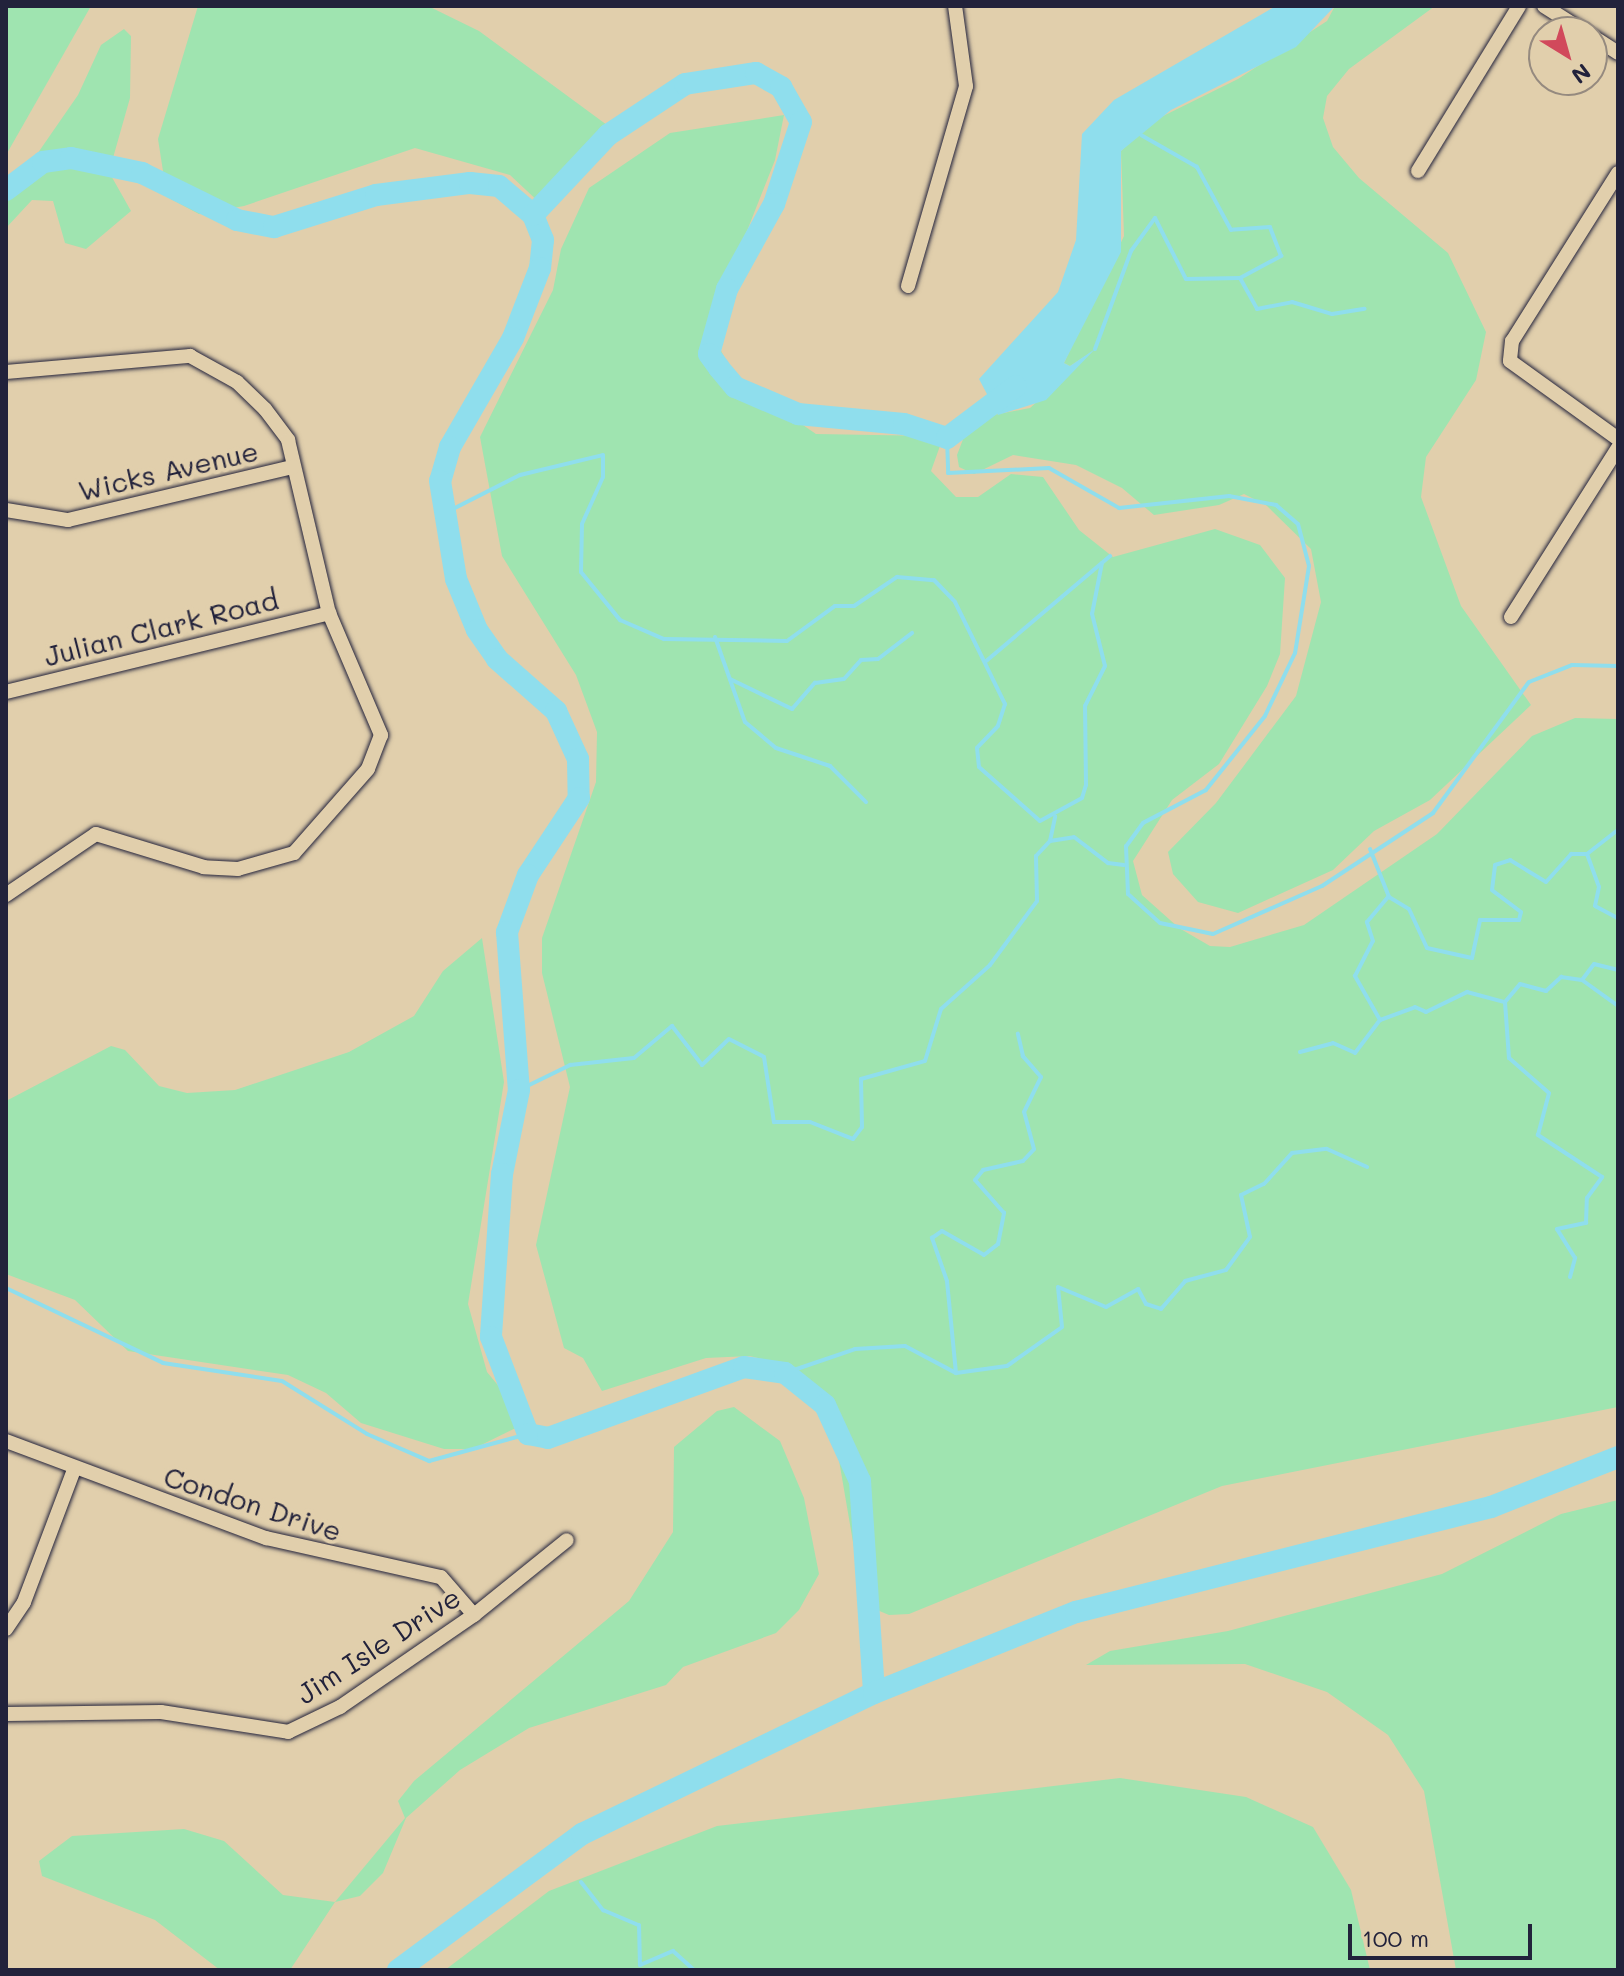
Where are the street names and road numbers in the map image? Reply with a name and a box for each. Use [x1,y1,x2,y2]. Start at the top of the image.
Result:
street label: Wicks Avenue [75,433,261,507]
street label: Julian Clark Road [40,582,282,672]
street label: Condon Drive [160,1458,346,1548]
street label: Jim Isle Drive [290,1580,466,1710]

